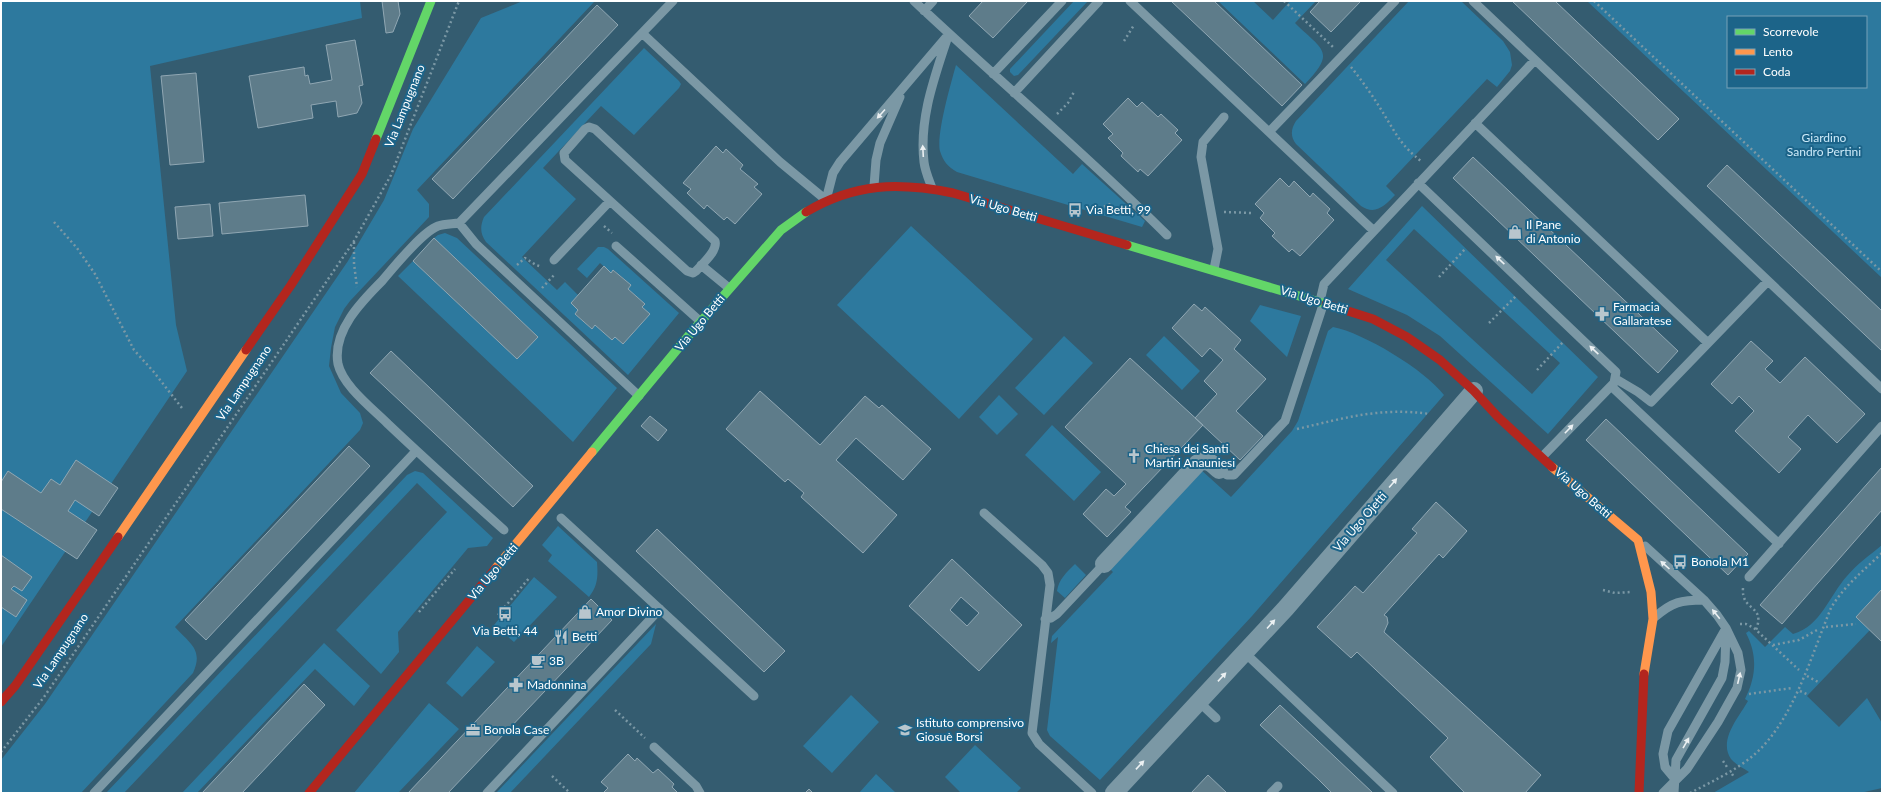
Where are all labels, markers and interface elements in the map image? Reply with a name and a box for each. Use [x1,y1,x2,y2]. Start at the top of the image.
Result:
legend [1727,16,1867,88]
text: Scorrevole [1763,24,1819,39]
text: Lento [1763,44,1793,59]
street label: Via Lampugnano [381,62,428,149]
text: Coda [1763,64,1790,79]
one-way arrow [876,109,885,119]
park label: Giardino Sandro Pertini [1787,130,1861,159]
one-way arrow [920,145,927,157]
street label: Via Ugo Betti [968,191,1039,224]
bus stop icon: Via Betti, 99 [1067,202,1083,218]
place label: Via Betti, 99 [1086,202,1151,217]
place label: Il Pane di Antonio [1526,217,1581,246]
shop icon: Il Pane di Antonio [1507,224,1523,240]
one-way arrow [1495,255,1505,265]
street label: Via Ugo Betti [1279,282,1350,317]
street label: Via Ugo Betti [671,291,728,354]
place label: Farmacia Gallaratese [1613,299,1672,328]
pharmacy icon: Farmacia Gallaratese [1594,306,1610,322]
street label: Via Lampugnano [213,342,274,423]
one-way arrow [1589,345,1599,354]
one-way arrow [1564,424,1574,434]
place label: Chiesa dei Santi Martiri Anauniesi [1145,441,1235,470]
church icon: Chiesa dei Santi Martiri Anauniesi [1126,448,1142,464]
street label: Via Ugo Betti [1552,464,1615,521]
one-way arrow [1389,478,1398,489]
street label: Via Ugo Ojetti [1330,489,1390,555]
street label: Via Ugo Betti [464,540,521,603]
bus stop icon: Bonola M1 [1672,554,1688,570]
place label: Bonola M1 [1691,554,1749,569]
one-way arrow [1660,560,1670,569]
shop icon: Amor Divino [577,604,593,620]
place label: Amor Divino [596,604,663,619]
bus stop icon: Via Betti, 44 [497,606,513,622]
one-way arrow [1711,608,1720,619]
street label: Via Lampugnano [30,610,91,691]
one-way arrow [1267,618,1276,629]
place label: Via Betti, 44 [473,623,537,638]
restaurant icon: Betti [553,629,569,645]
place label: Betti [572,629,597,644]
cafe icon: 3B [530,653,546,669]
place label: 3B [549,653,564,668]
one-way arrow [1737,672,1743,684]
one-way arrow [1217,673,1226,682]
pharmacy icon: Madonnina [508,677,524,693]
place label: Madonnina [527,677,586,692]
place label: Istituto comprensivo Giosuè Borsi [916,715,1024,744]
office icon: Bonola Case [465,722,481,738]
place label: Bonola Case [484,722,549,737]
school or university icon: Istituto comprensivo Giosuè Borsi [897,722,913,738]
one-way arrow [1682,737,1689,749]
one-way arrow [1135,760,1144,769]

